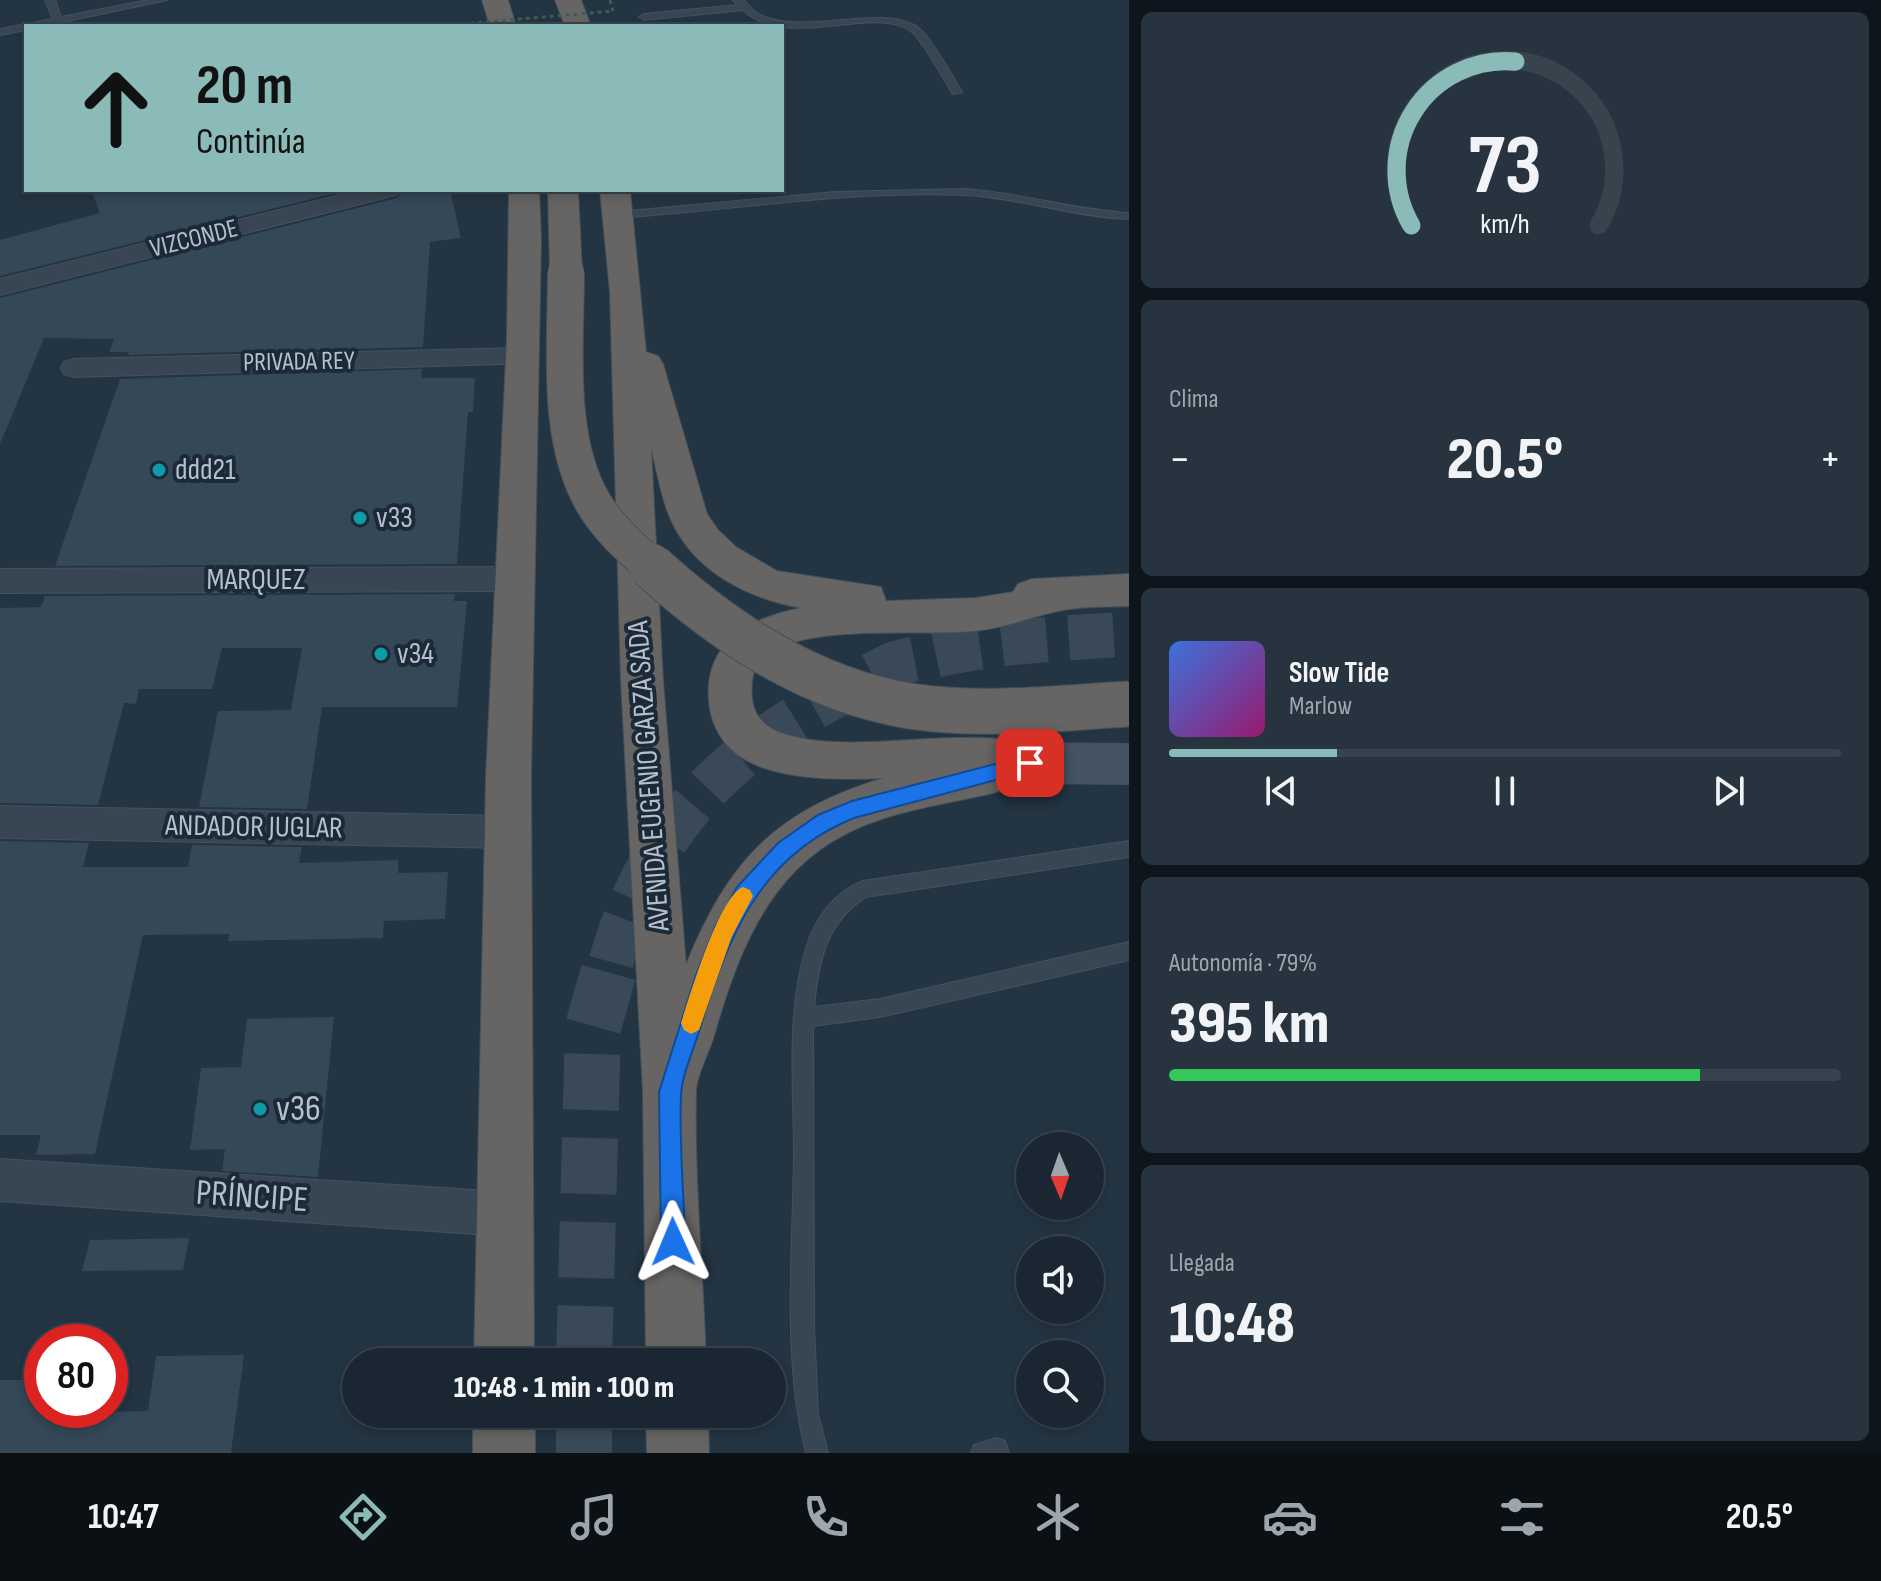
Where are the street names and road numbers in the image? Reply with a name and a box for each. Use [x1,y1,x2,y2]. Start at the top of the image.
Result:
street label: VIZCONDE [147,213,241,265]
street label: PRIVADA REY [243,346,355,378]
street label: MARQUEZ [207,562,305,598]
street label: AVENIDA EUGENIO GARZA SADA [620,619,678,933]
street label: ANDADOR JUGLAR [164,807,343,847]
street label: PRÍNCIPE [195,1172,309,1222]

